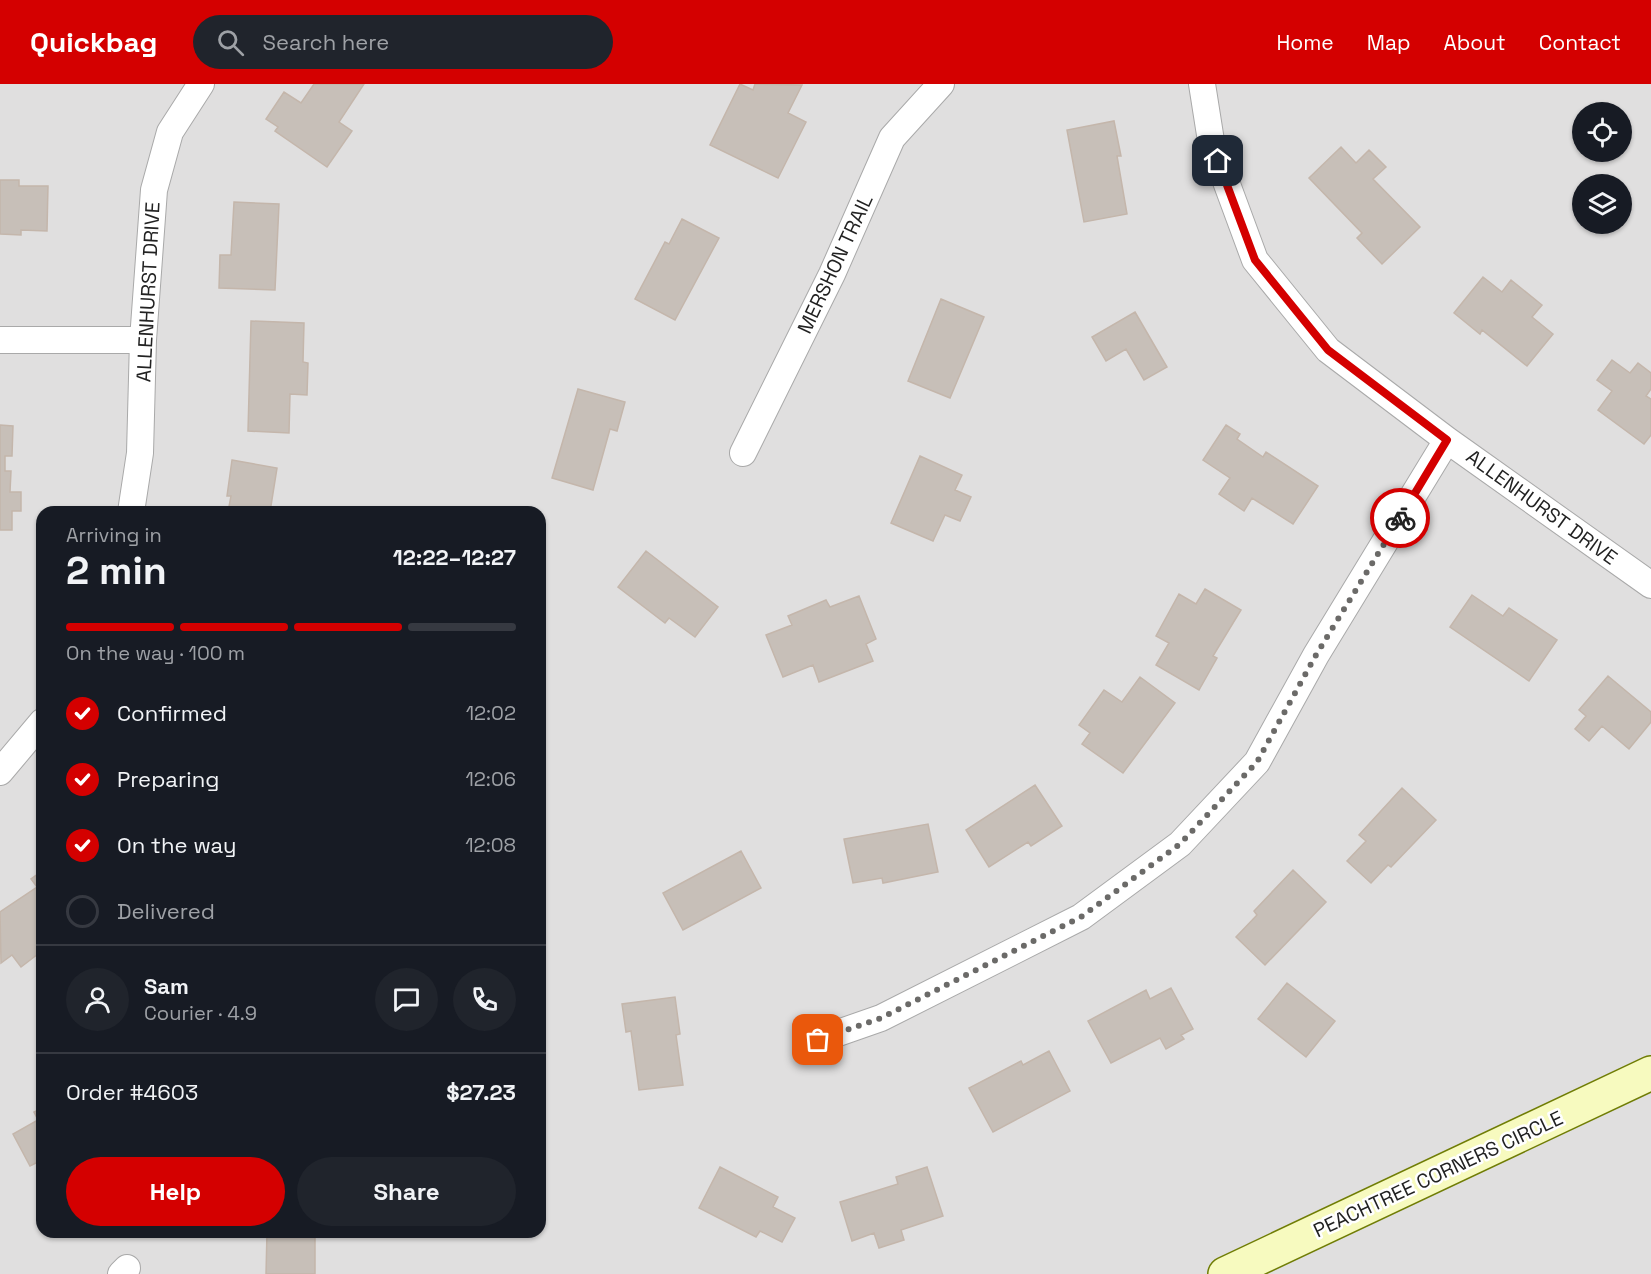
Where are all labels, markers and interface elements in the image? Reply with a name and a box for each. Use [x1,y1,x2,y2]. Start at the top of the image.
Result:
search box [193,15,613,69]
text: Quickbag [30,24,157,60]
icon: search [214,26,247,59]
text: Search here [262,28,389,56]
text: Home [1276,29,1334,56]
text: Map [1367,29,1411,56]
text: About [1444,29,1506,56]
text: Contact [1539,29,1621,56]
map controls [1572,102,1632,234]
button: locate [1572,102,1632,162]
pin [1192,135,1243,186]
icon: home [1201,144,1234,177]
button: layers [1572,174,1632,234]
street label: MERSHON TRAIL [791,190,879,338]
street label: ALLENHURST DRIVE [130,201,166,383]
street label: ALLENHURST DRIVE [1461,443,1623,571]
courier [1370,488,1430,548]
icon: bike [1384,502,1417,535]
text: Arriving in [66,522,162,548]
text: 12:22–12:27 [393,543,516,571]
text: 2 min [66,546,167,595]
text: On the way · 100 m [66,640,245,666]
icon: check [66,697,99,730]
text: Confirmed [117,699,227,727]
text: 12:02 [466,700,516,726]
icon: check [66,763,99,796]
text: Preparing [117,765,219,793]
text: 12:06 [465,766,516,792]
icon: check [66,829,99,862]
text: On the way [117,831,236,859]
text: 12:08 [465,832,516,858]
text: Delivered [117,897,215,925]
button: person [66,968,129,1031]
button: chat [375,968,438,1031]
button: phone [453,968,516,1031]
text: Sam [144,972,189,1000]
text: Courier · 4.9 [144,1000,257,1026]
pin [792,1014,843,1065]
icon: bag [801,1023,834,1056]
text: Order #4603 [66,1078,198,1106]
text: $27.23 [446,1078,516,1106]
street label: PEACHTREE CORNERS CIRCLE [1309,1105,1567,1243]
button: Help [66,1157,285,1226]
button: Share [297,1157,516,1226]

